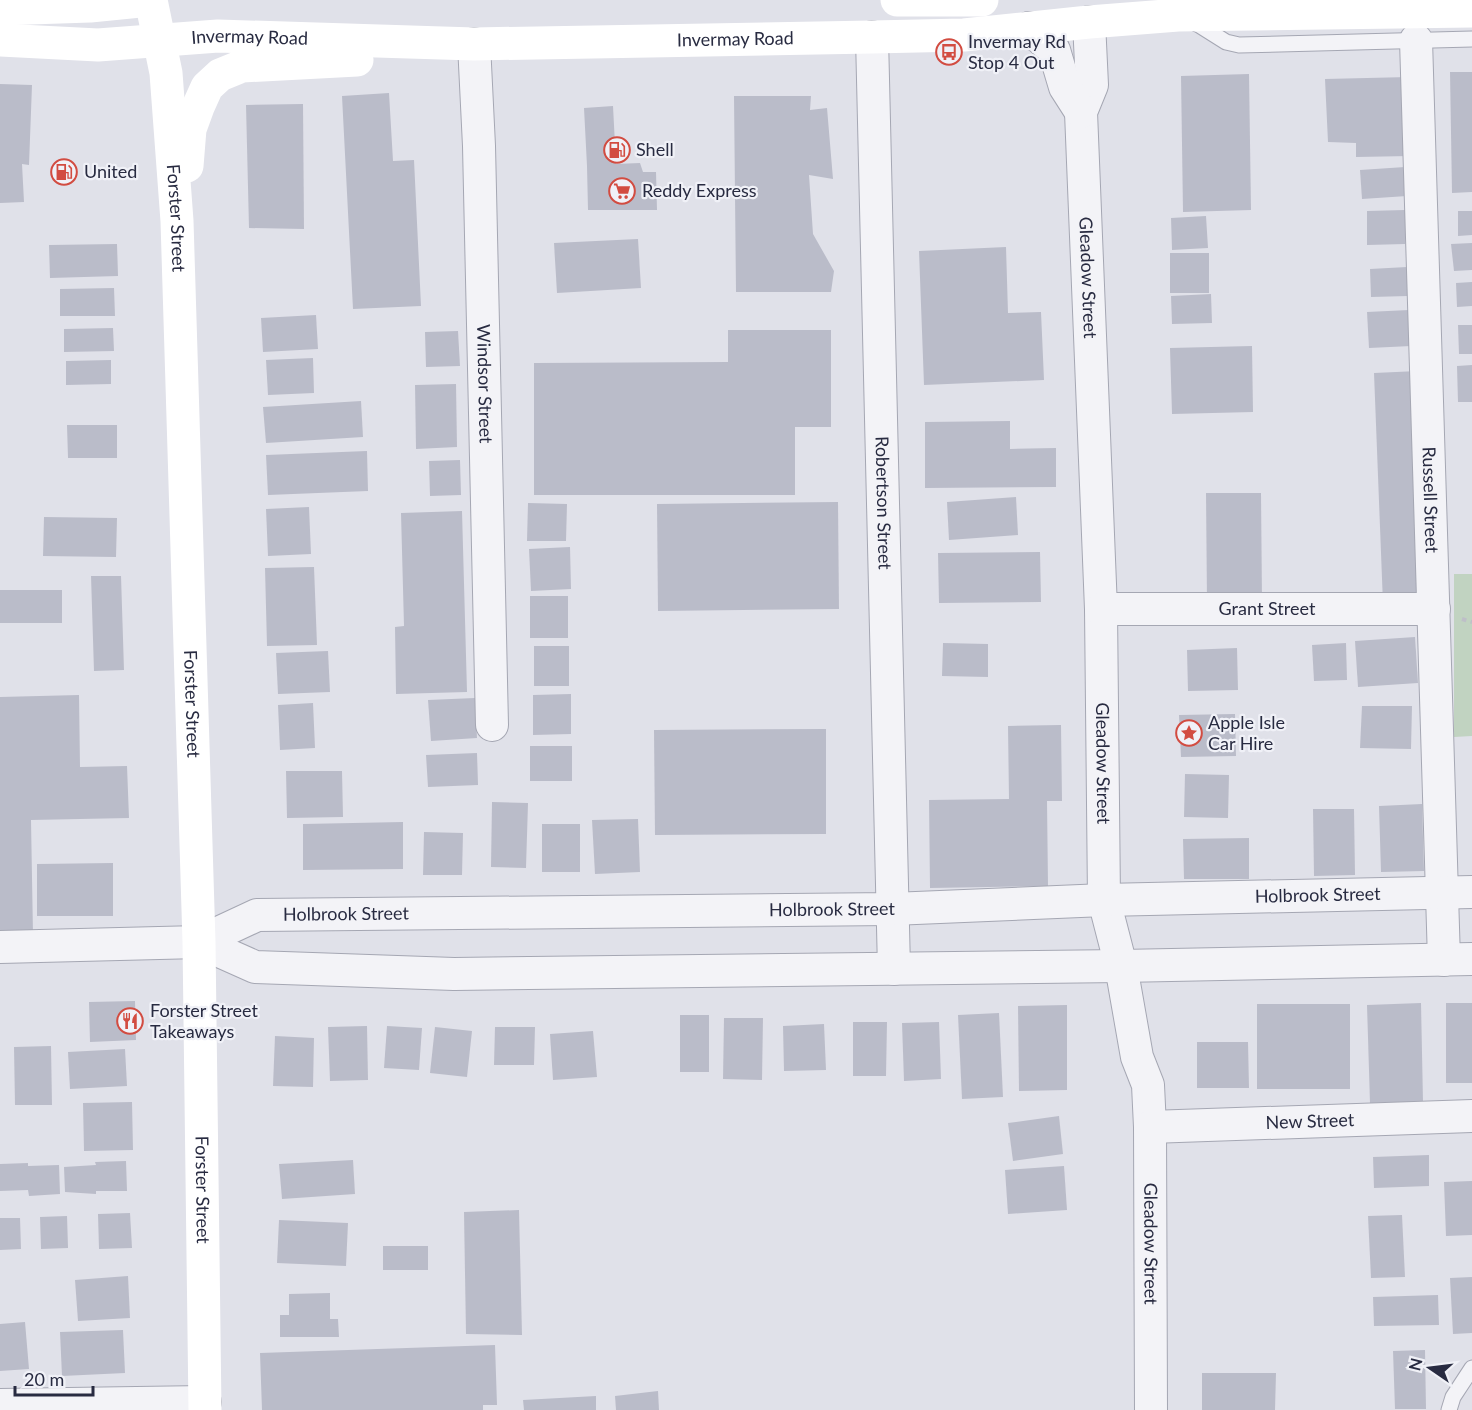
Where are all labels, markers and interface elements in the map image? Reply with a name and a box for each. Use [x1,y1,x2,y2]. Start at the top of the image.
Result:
street label: Invermay Road [190,24,308,49]
street label: Invermay Road [677,26,794,50]
place label: Invermay Rd Stop 4 Out [968,30,1066,73]
bus stop icon: Invermay Rd Stop 4 Out [934,37,964,67]
fuel station icon: Shell [602,135,632,165]
place label: Shell [636,138,674,160]
fuel station icon: United [49,157,79,187]
place label: United [84,160,137,182]
street label: Forster Street [163,163,191,273]
supermarket icon: Reddy Express [607,176,637,206]
place label: Reddy Express [642,179,757,201]
street label: Gleadow Street [1075,216,1102,339]
street label: Windsor Street [473,324,498,444]
street label: Robertson Street [871,436,897,570]
street label: Russell Street [1418,446,1444,554]
street label: Grant Street [1219,597,1316,619]
street label: Forster Street [180,649,205,759]
street label: Gleadow Street [1092,702,1115,825]
place label: Apple Isle Car Hire [1208,711,1285,754]
place icon: Apple Isle Car Hire [1174,718,1204,748]
street label: Holbrook Street [1255,882,1381,907]
street label: Holbrook Street [769,897,896,920]
street label: Holbrook Street [283,902,410,925]
place label: Forster Street Takeaways [150,999,259,1042]
restaurant icon: Forster Street Takeaways [115,1006,145,1036]
street label: New Street [1265,1108,1355,1133]
street label: Forster Street [191,1136,215,1244]
street label: Gleadow Street [1140,1183,1163,1305]
north arrow [1400,1338,1460,1398]
text: N [1404,1356,1426,1373]
scale bar [15,1359,93,1397]
text: 20 m [24,1368,64,1390]

